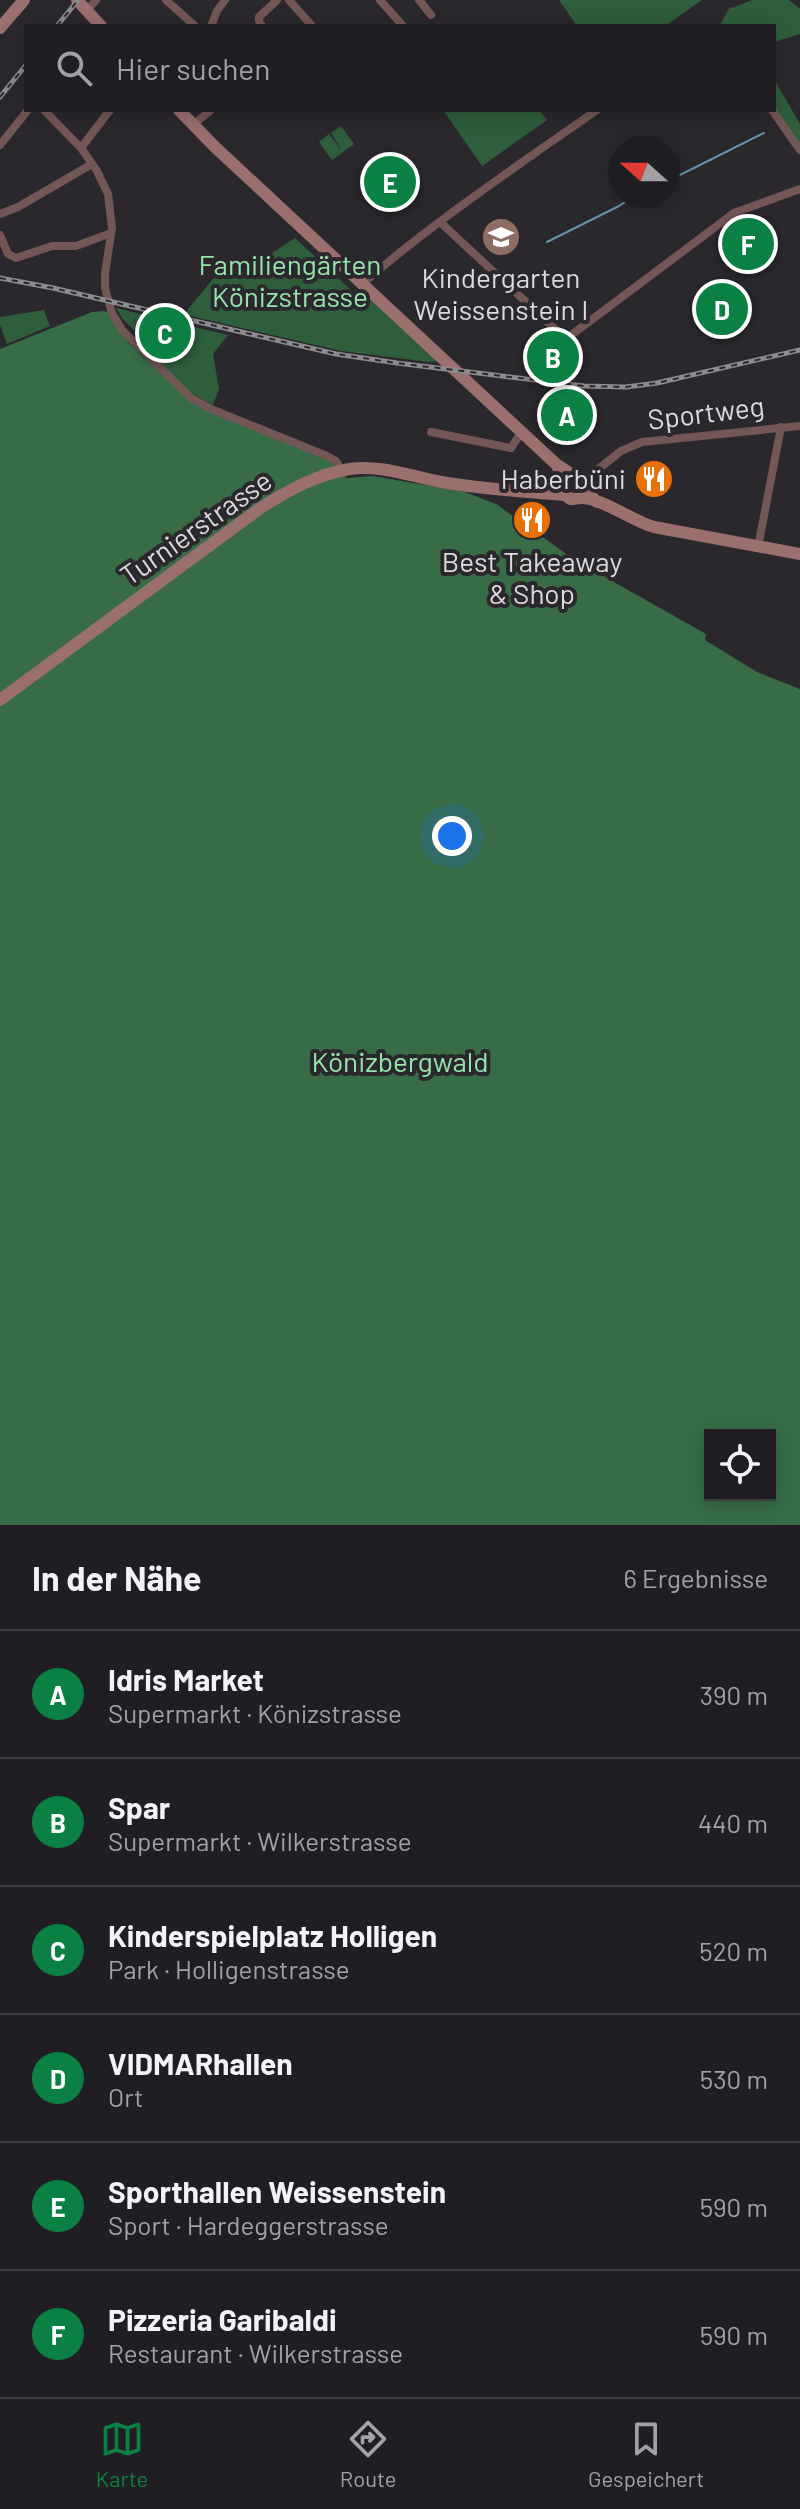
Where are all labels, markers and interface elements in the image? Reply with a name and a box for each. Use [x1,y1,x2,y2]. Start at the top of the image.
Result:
search box [24,24,776,112]
icon: search [52,46,96,90]
text: Hier suchen [116,50,270,86]
north arrow [608,136,680,208]
pin: E [364,152,416,212]
pin: F [722,214,774,274]
school or university icon: Kindergarten Weissenstein I [480,216,522,258]
park label: Familiengärten Könizstrasse [199,247,381,313]
place label: Kindergarten Weissenstein I [413,260,589,326]
pin: D [696,279,748,339]
pin: C [139,303,191,363]
pin: B [527,327,579,387]
pin: A [541,385,593,445]
street label: Sportweg [646,388,766,436]
restaurant icon: Haberbüni [633,458,675,500]
place label: Haberbüni [501,461,626,495]
street label: Turnierstrasse [113,463,278,592]
restaurant icon: Best Takeaway & Shop [511,499,553,541]
place label: Best Takeaway & Shop [442,544,622,610]
your location [432,816,472,856]
park label: Könizbergwald [311,1044,489,1078]
map controls [704,1429,776,1501]
button: locate [704,1429,776,1501]
text: In der Nähe [32,1557,202,1598]
text: 6 Ergebnisse [623,1562,768,1593]
text: Idris Market [108,1661,264,1697]
text: A [49,1679,67,1710]
text: 390 m [700,1679,768,1710]
text: Supermarkt · Könizstrasse [108,1697,402,1728]
text: Spar [108,1789,170,1825]
text: B [50,1807,66,1838]
text: 440 m [698,1807,768,1838]
text: Supermarkt · Wilkerstrasse [108,1825,412,1856]
text: Kinderspielplatz Holligen [108,1917,437,1953]
text: C [50,1935,66,1966]
text: 520 m [699,1935,768,1966]
text: Park · Holligenstrasse [108,1953,350,1984]
text: VIDMARhallen [108,2045,293,2081]
text: D [50,2063,66,2094]
text: 530 m [700,2063,768,2094]
text: Ort [108,2081,143,2112]
text: Sporthallen Weissenstein [108,2173,446,2209]
text: E [50,2191,66,2222]
text: 590 m [700,2191,768,2222]
text: Sport · Hardeggerstrasse [108,2209,389,2240]
text: Pizzeria Garibaldi [108,2301,337,2337]
text: F [51,2319,65,2350]
text: 590 m [700,2319,768,2350]
text: Restaurant · Wilkerstrasse [108,2337,403,2368]
tab: Karte [96,2417,148,2491]
tab: Route [340,2417,396,2491]
tab: Gespeichert [588,2417,704,2491]

